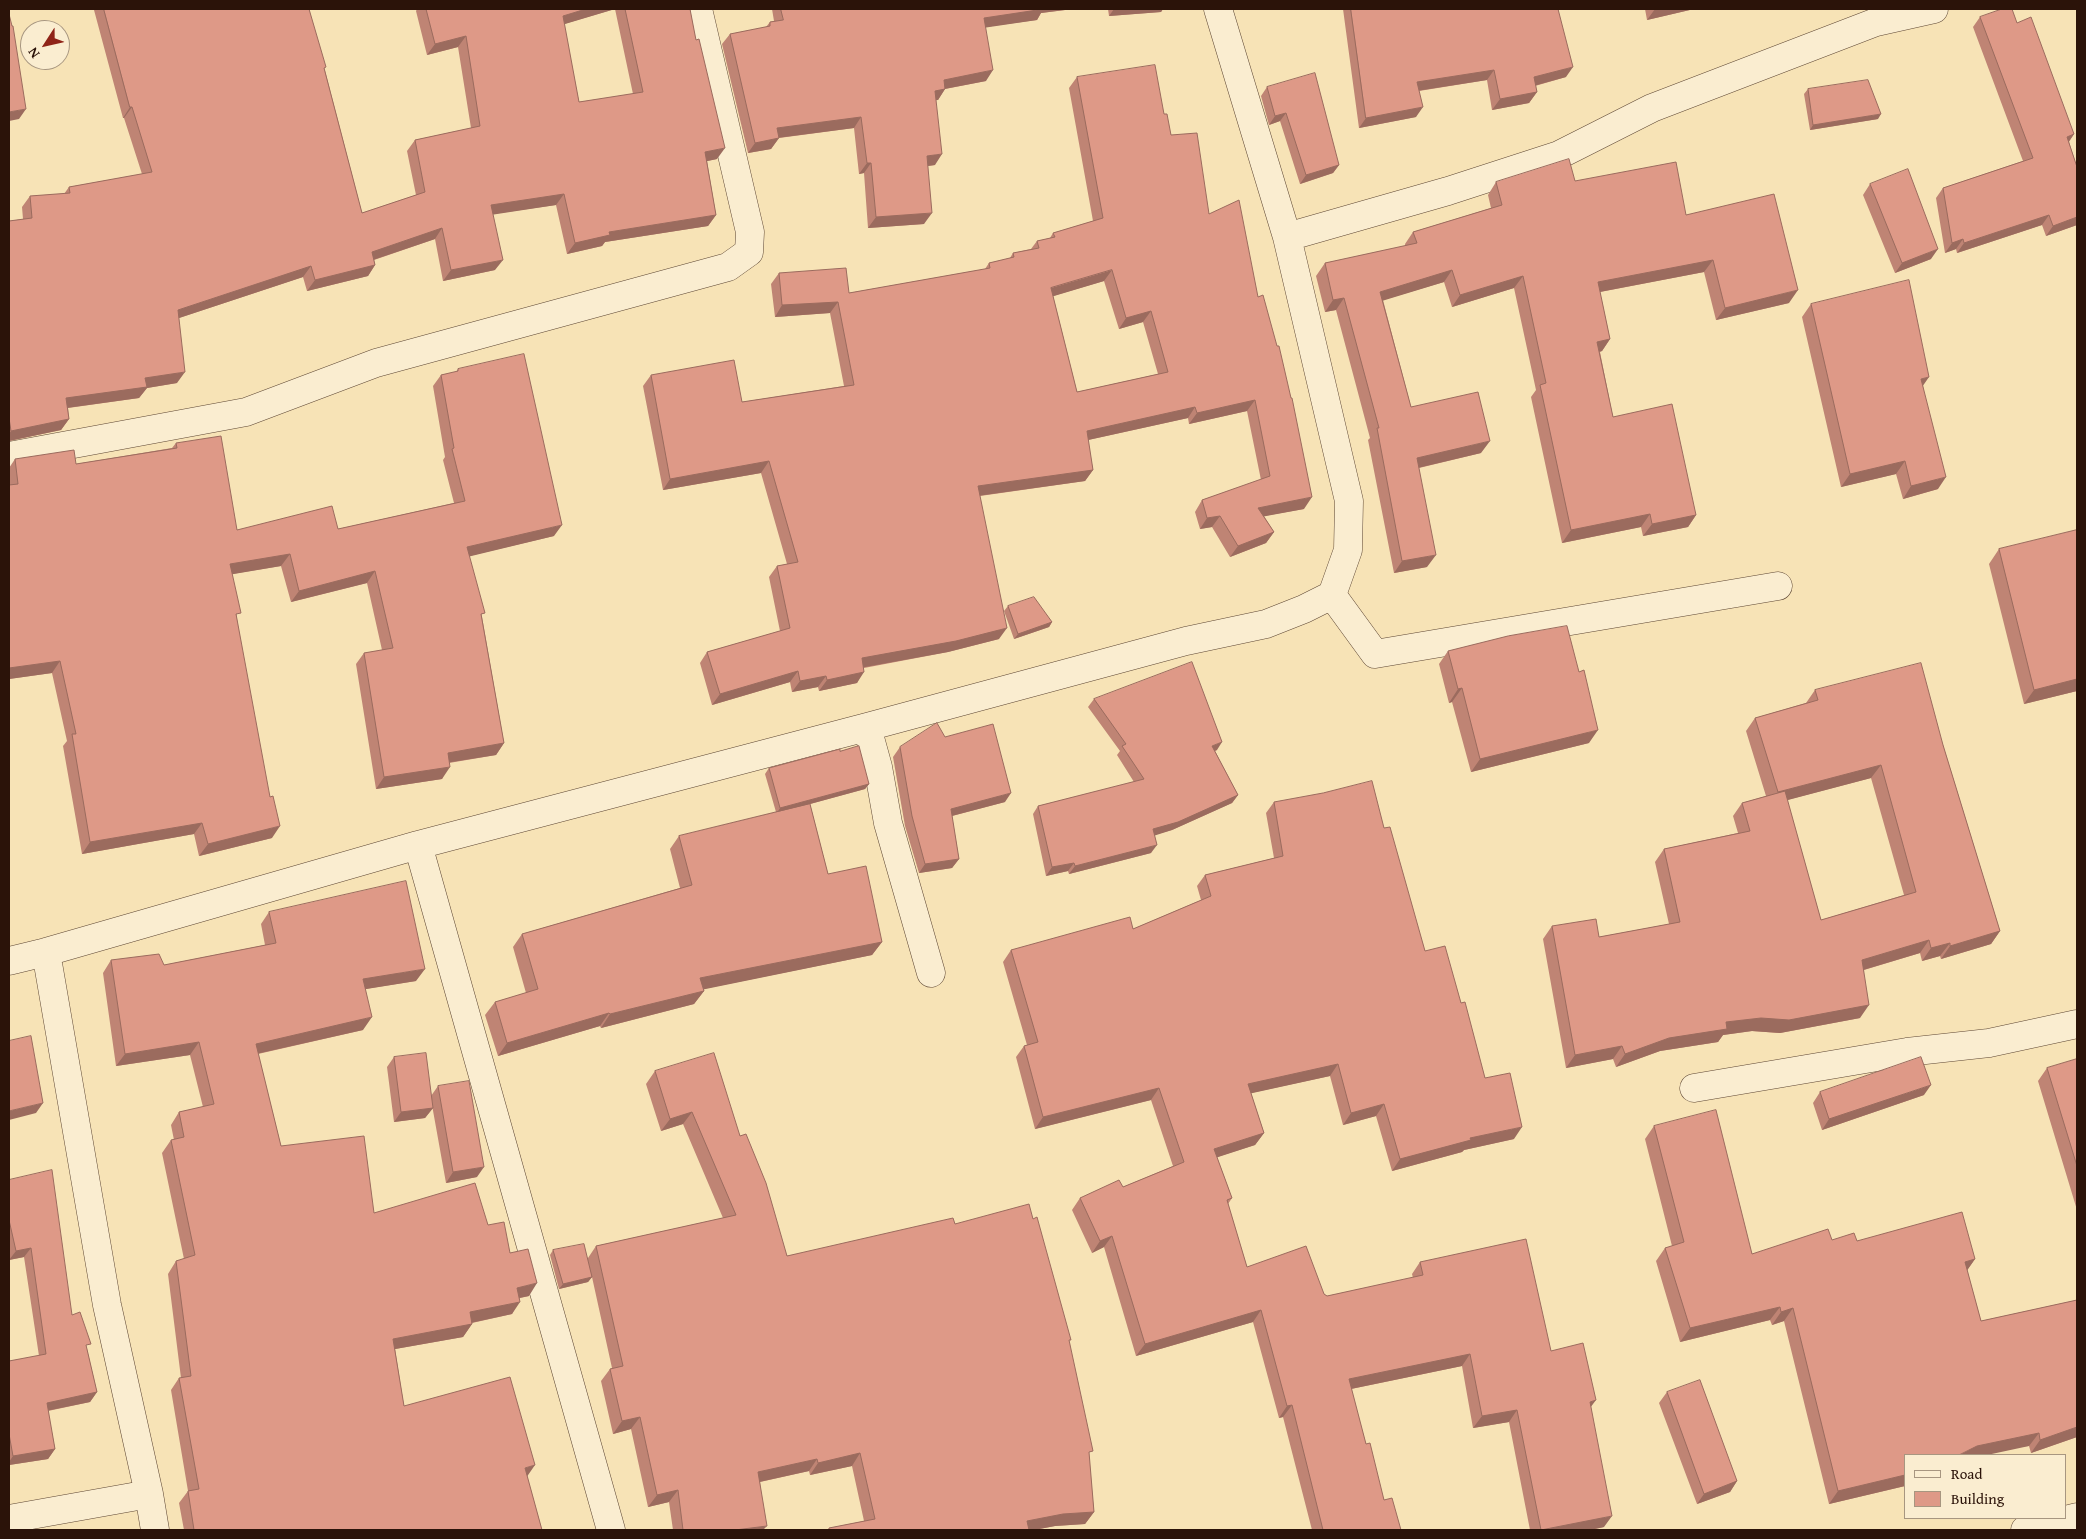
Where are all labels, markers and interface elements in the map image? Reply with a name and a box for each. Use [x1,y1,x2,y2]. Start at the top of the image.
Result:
north arrow [20,20,70,70]
text: N [23,43,44,63]
legend [1904,1454,2066,1519]
text: Road [1951,1463,1982,1484]
text: Building [1951,1488,2004,1509]

